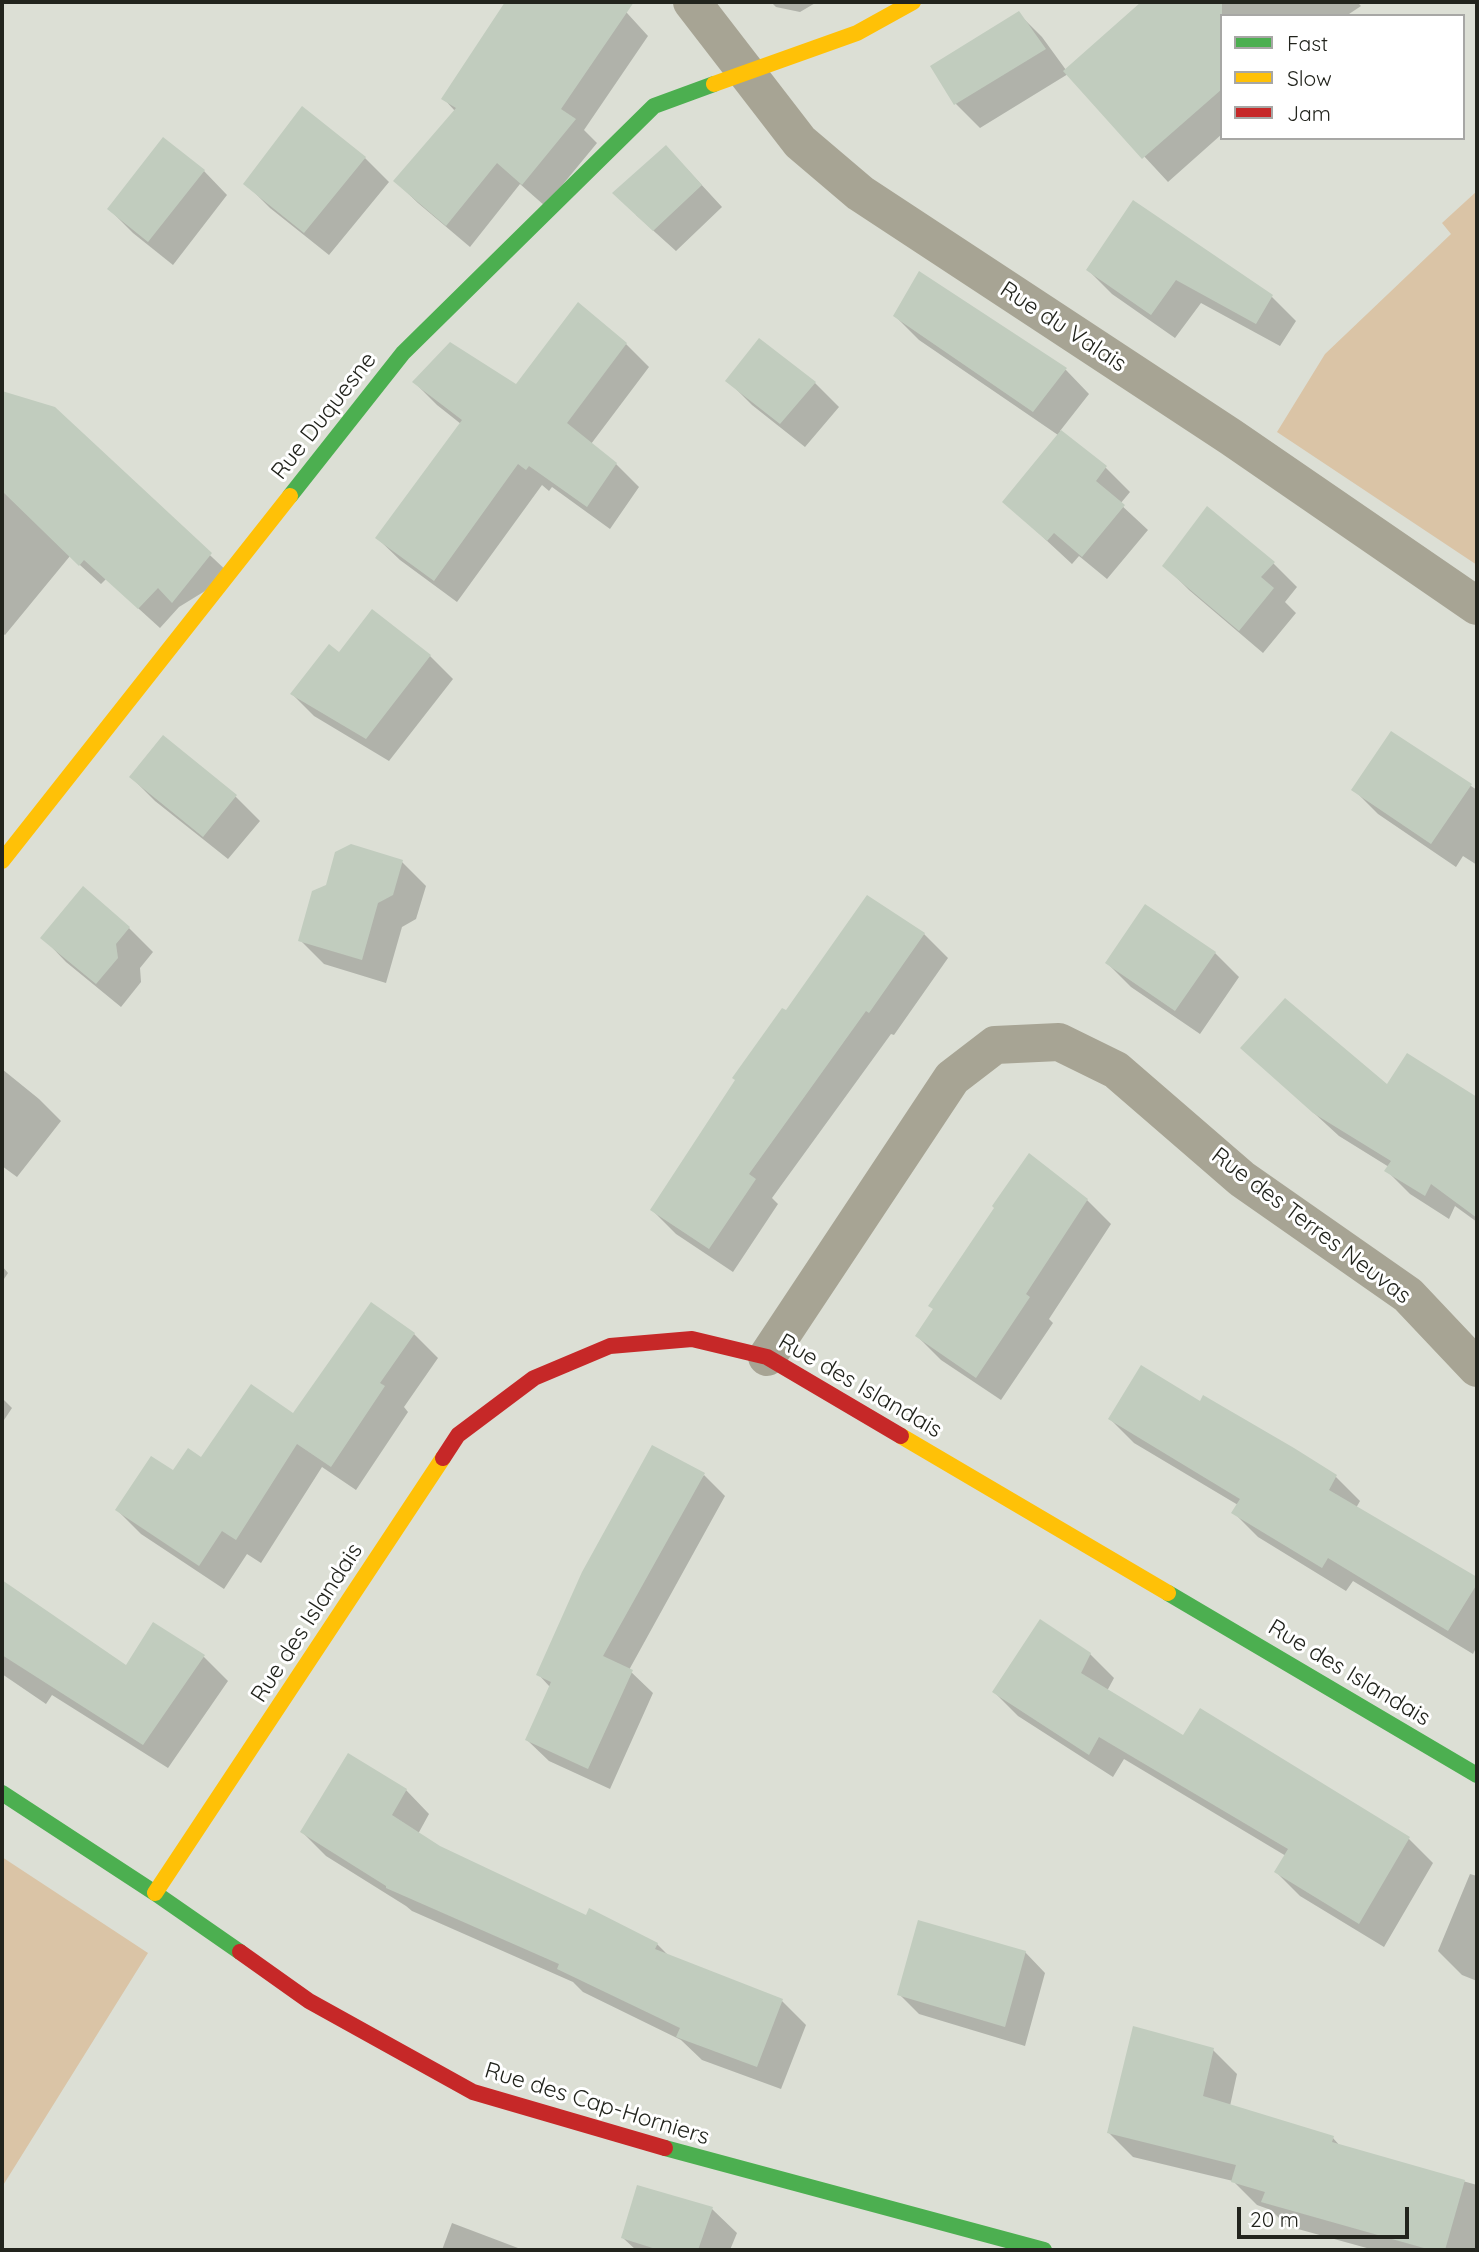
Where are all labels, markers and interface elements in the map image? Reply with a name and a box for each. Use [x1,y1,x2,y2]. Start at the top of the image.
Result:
legend [1220,14,1465,140]
text: Fast [1287,30,1328,56]
text: Slow [1287,65,1332,91]
text: Jam [1287,100,1331,126]
street label: Rue du Valais [995,276,1131,378]
street label: Rue Duquesne [266,347,382,485]
street label: Rue des Terres Neuvas [1206,1142,1416,1310]
street label: Rue des Islandais [773,1328,947,1444]
street label: Rue des Islandais [245,1538,369,1708]
street label: Rue des Islandais [1263,1614,1435,1732]
street label: Rue des Cap-Horniers [481,2057,713,2151]
scale bar [1241,2192,1412,2236]
text: 20 m [1250,2206,1299,2232]

